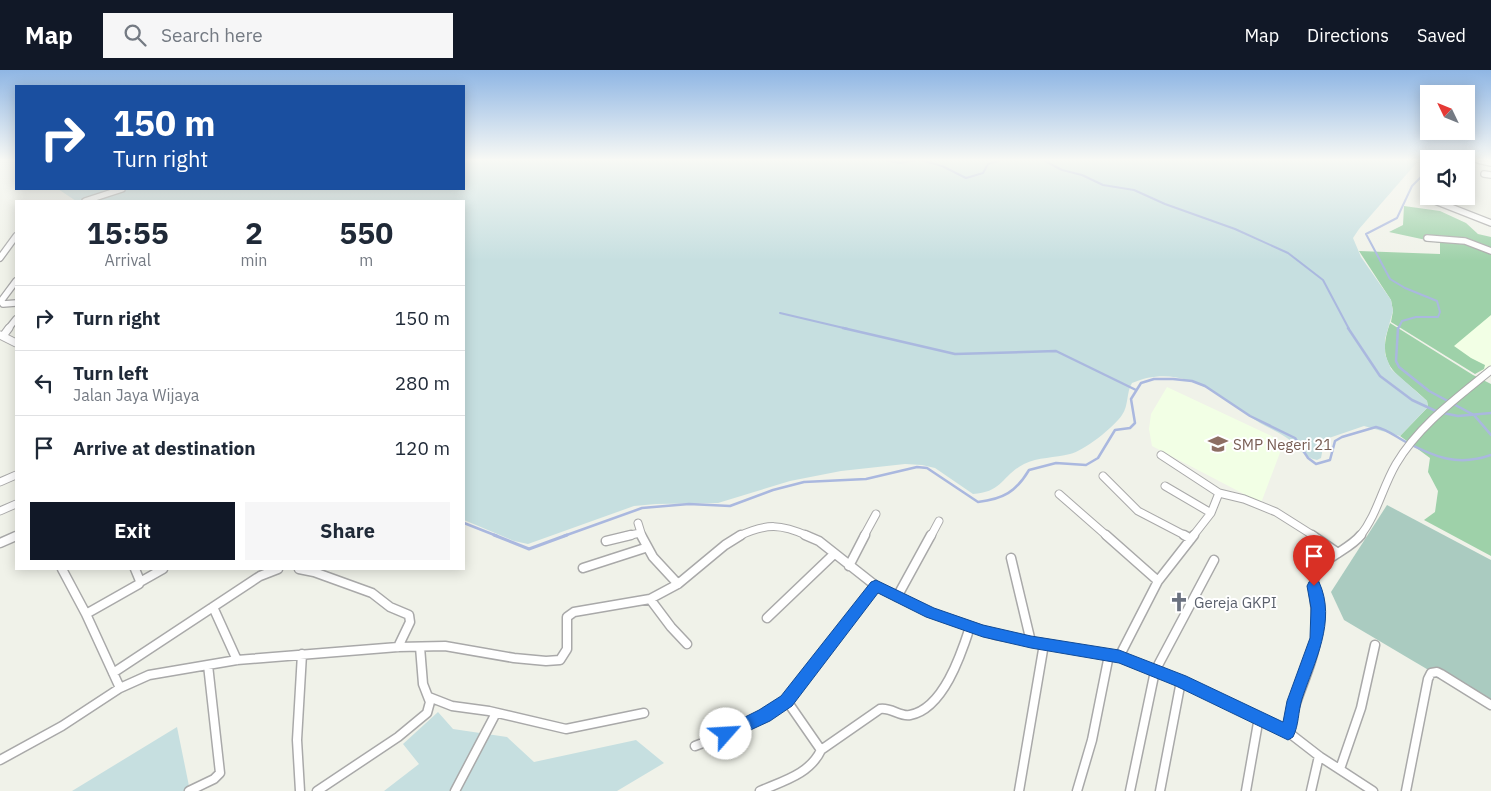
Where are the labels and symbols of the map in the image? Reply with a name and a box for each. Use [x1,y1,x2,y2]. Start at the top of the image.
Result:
north arrow [1420,85,1475,140]
school or university icon: SMP Negeri 21 [1207,433,1229,455]
place label: SMP Negeri 21 [1233,435,1332,454]
pin [1293,535,1335,586]
church icon: Gereja GKPI [1168,591,1190,613]
place label: Gereja GKPI [1194,593,1277,612]
position arrow [699,707,751,759]

